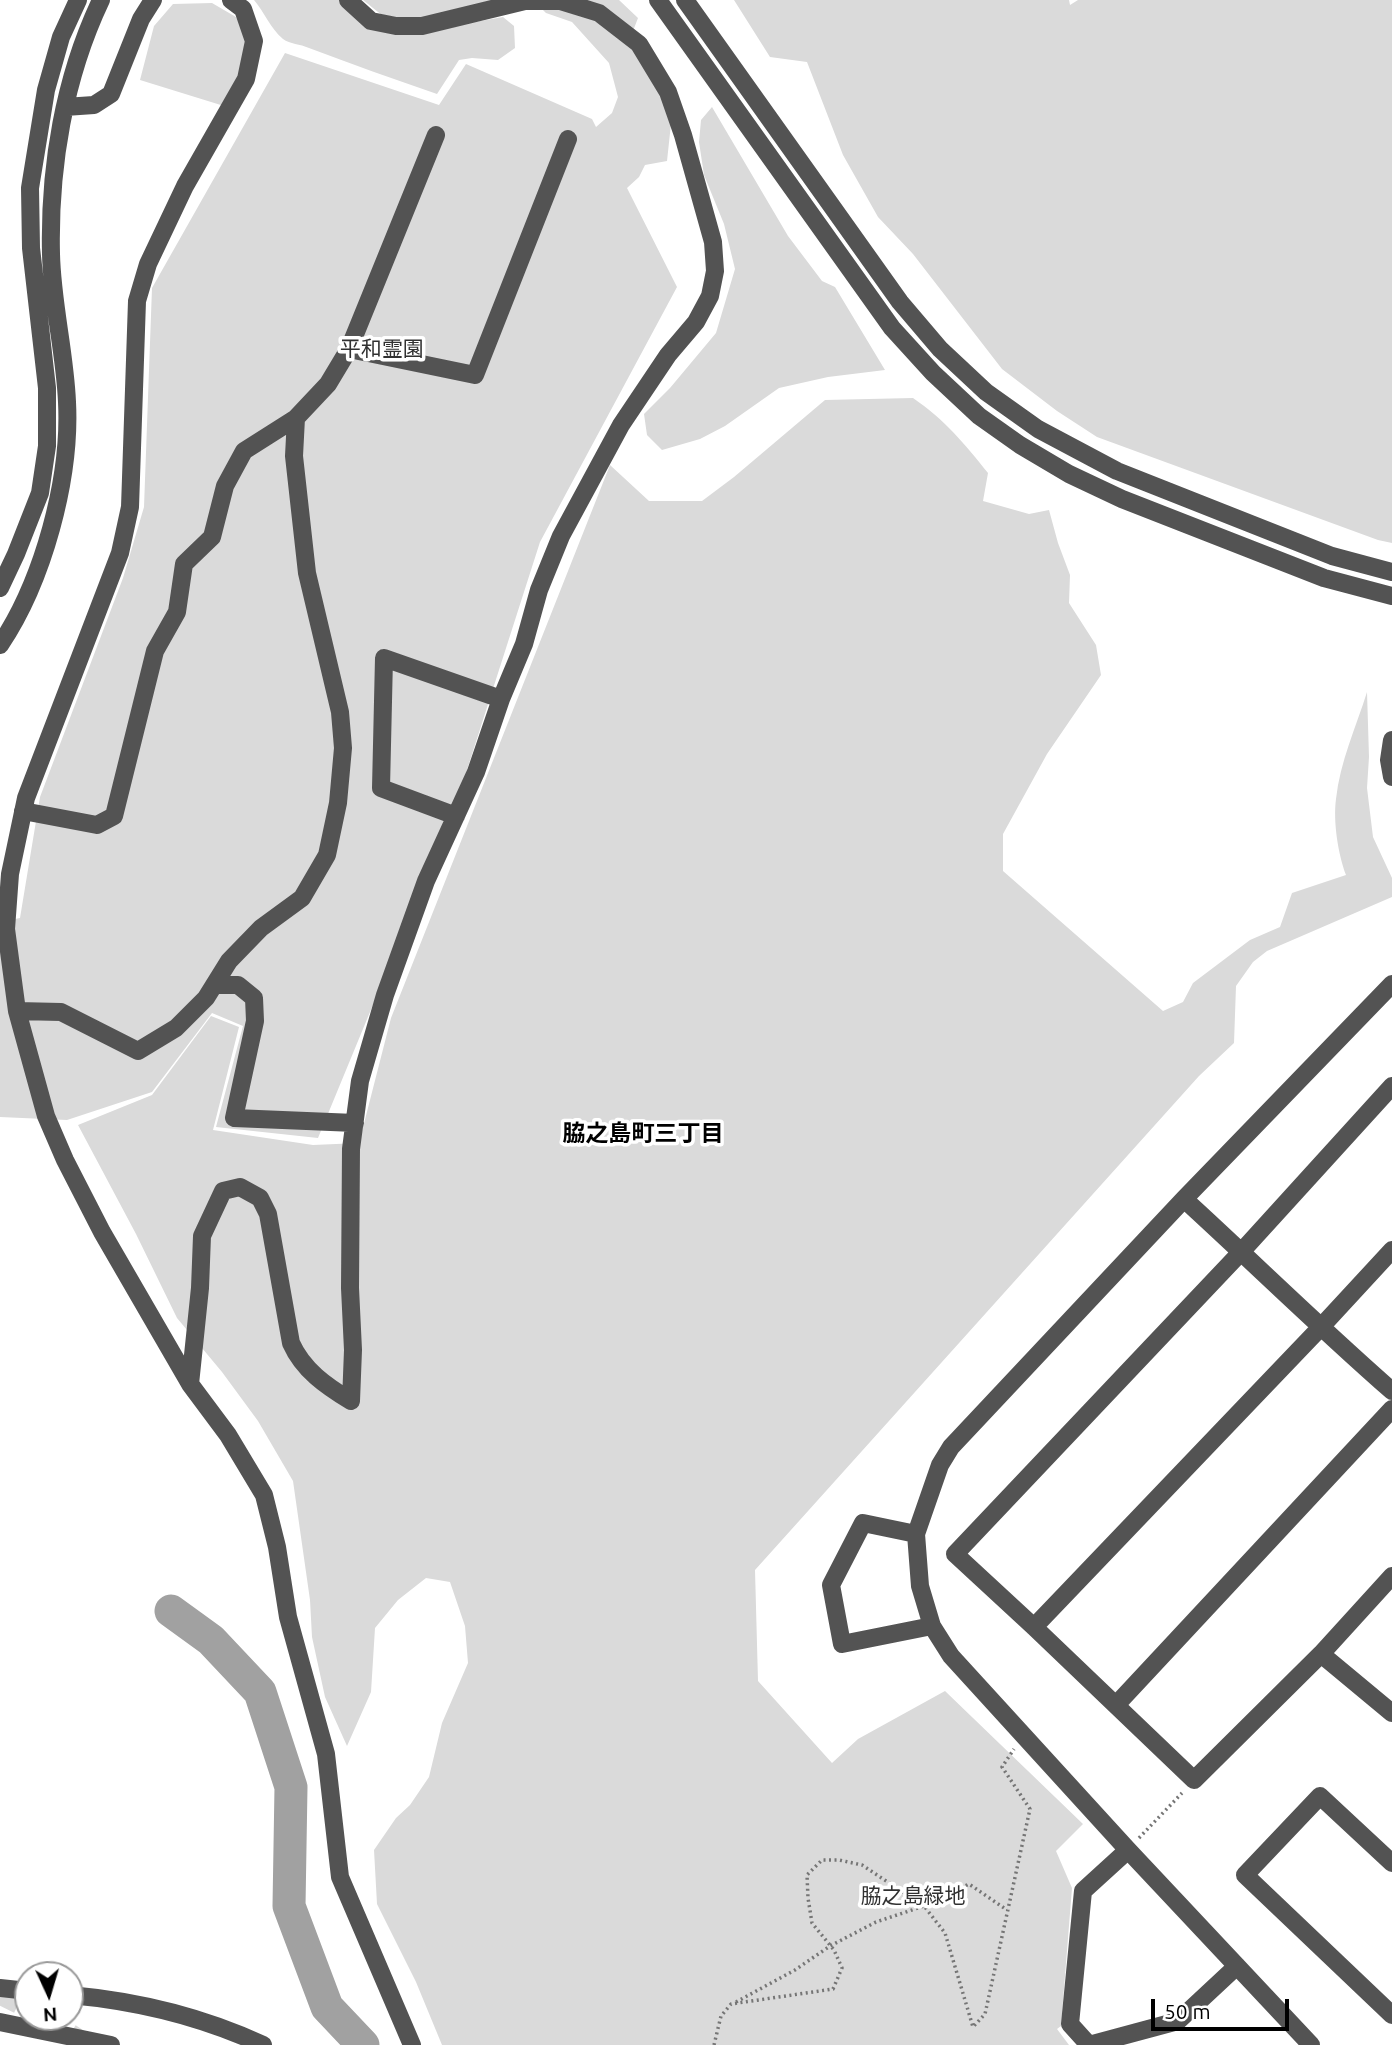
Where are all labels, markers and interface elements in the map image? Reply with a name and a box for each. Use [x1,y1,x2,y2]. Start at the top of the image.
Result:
park label: 平和霊園 [340,336,424,362]
district label: 脇之島町三丁目 [563,1119,723,1147]
park label: 脇之島緑地 [861,1883,965,1909]
north arrow [14,1961,84,2031]
scale bar [1154,1986,1292,2030]
text: 50 m [1164,1999,1211,2023]
text: N [42,2003,58,2026]

